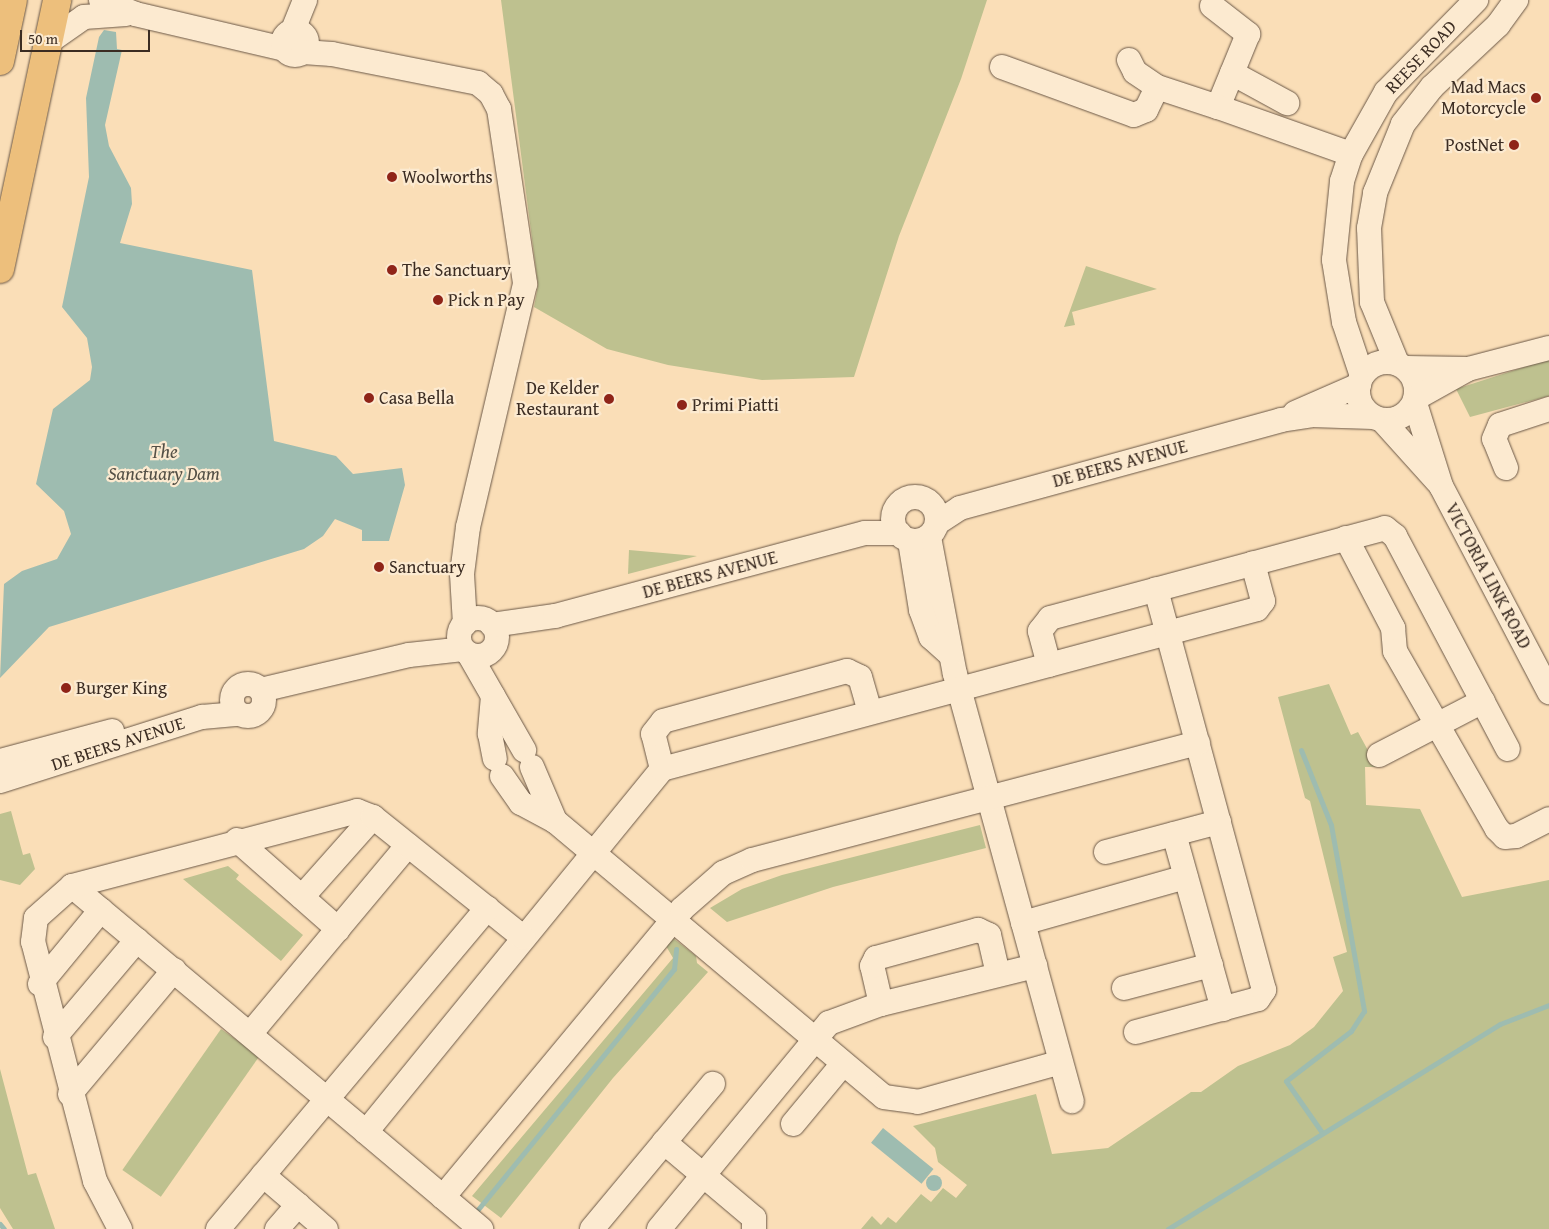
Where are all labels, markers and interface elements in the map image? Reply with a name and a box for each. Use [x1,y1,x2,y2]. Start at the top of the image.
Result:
street label: REESE ROAD [1381,16,1461,98]
scale bar [22,20,152,52]
text: 50 m [28,28,58,49]
place label: Mad Macs Motorcycle [1441,77,1526,120]
marker: Mad Macs Motorcycle [1530,92,1542,104]
place label: PostNet [1445,134,1504,156]
marker: PostNet [1508,139,1520,151]
place label: Woolworths [402,166,493,188]
marker: Woolworths [386,171,398,183]
place label: The Sanctuary [402,259,511,281]
marker: The Sanctuary [386,264,398,276]
place label: Pick n Pay [448,289,525,311]
marker: Pick n Pay [432,294,444,306]
place label: De Kelder Restaurant [516,378,599,420]
place label: Casa Bella [379,387,454,409]
marker: Casa Bella [363,392,375,404]
marker: De Kelder Restaurant [603,393,615,405]
place label: Primi Piatti [692,394,779,416]
marker: Primi Piatti [676,399,688,411]
street label: DE BEERS AVENUE [1050,436,1190,492]
water label: The Sanctuary Dam [108,441,220,485]
street label: VICTORIA LINK ROAD [1440,499,1536,653]
street label: DE BEERS AVENUE [640,547,780,603]
place label: Sanctuary [389,556,465,578]
marker: Sanctuary [373,561,385,573]
place label: Burger King [76,677,167,699]
marker: Burger King [60,682,72,694]
street label: DE BEERS AVENUE [49,712,187,776]

